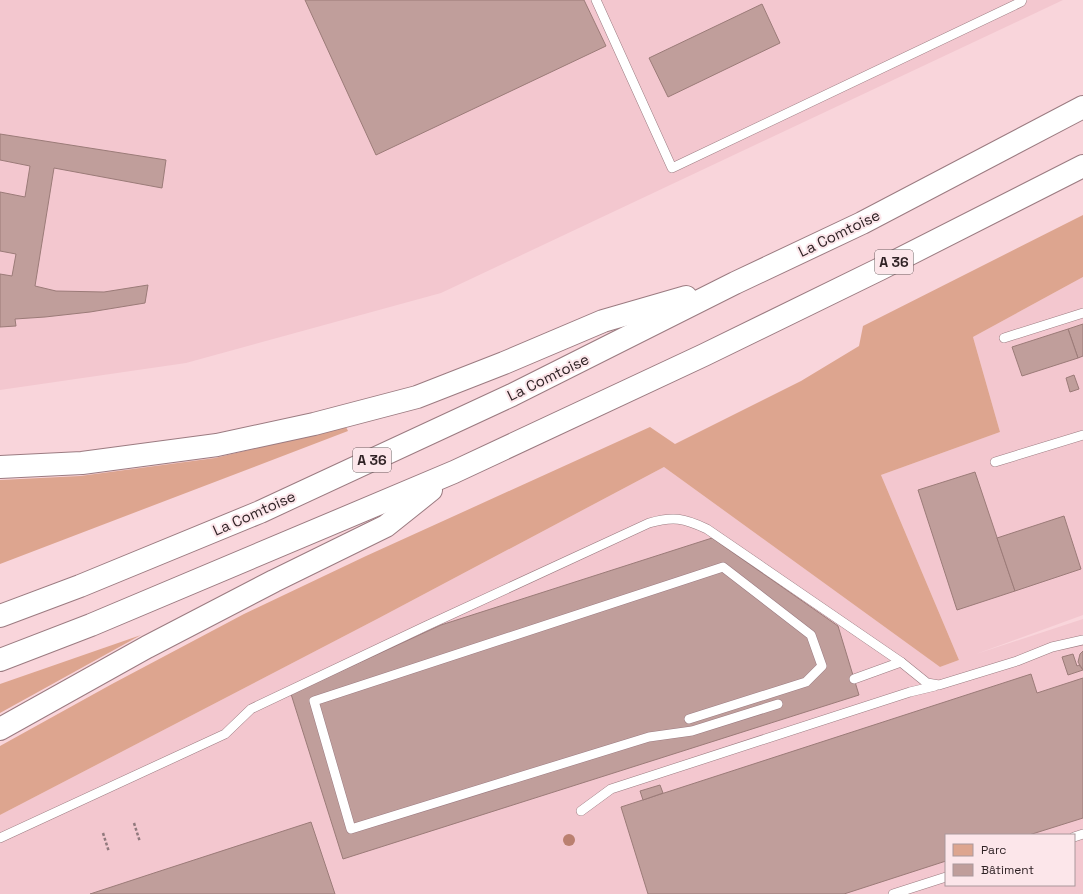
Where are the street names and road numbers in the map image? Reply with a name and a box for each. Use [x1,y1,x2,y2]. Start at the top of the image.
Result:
street label: La Comtoise [795,205,883,261]
road number: A 36 [875,250,913,274]
street label: La Comtoise [504,349,592,405]
road number: A 36 [353,448,391,472]
street label: La Comtoise [210,486,298,540]

